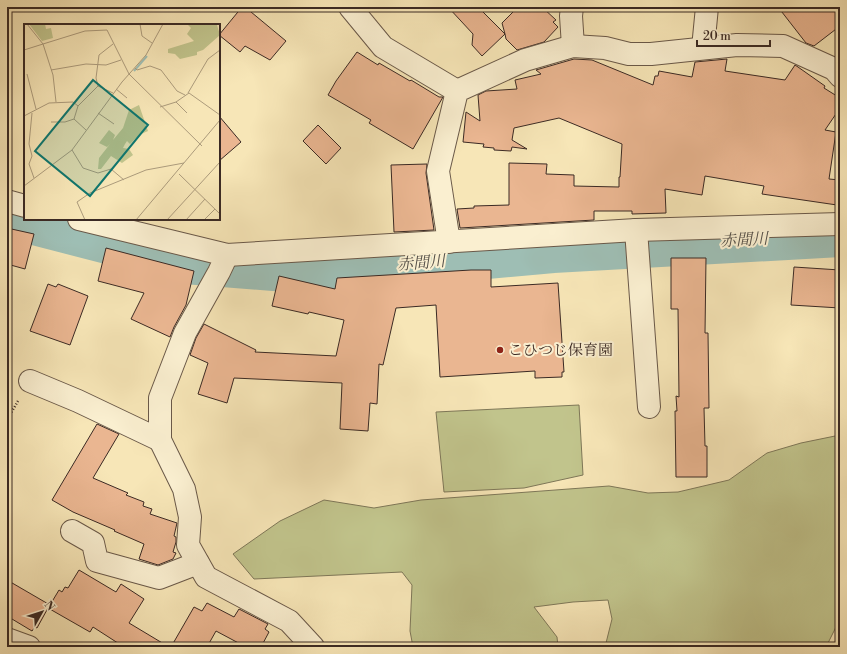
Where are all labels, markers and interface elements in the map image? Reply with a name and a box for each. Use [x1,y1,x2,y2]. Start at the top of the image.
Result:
scale bar [697,22,770,48]
inset map [24,24,220,220]
text: 20 m [703,29,731,44]
water label: 赤間川 [720,229,770,251]
water label: 赤間川 [396,251,448,275]
place label: こひつじ保育園 [508,341,613,360]
marker: こひつじ保育園 [495,345,505,355]
north arrow [22,592,62,632]
text: N [41,599,57,614]

